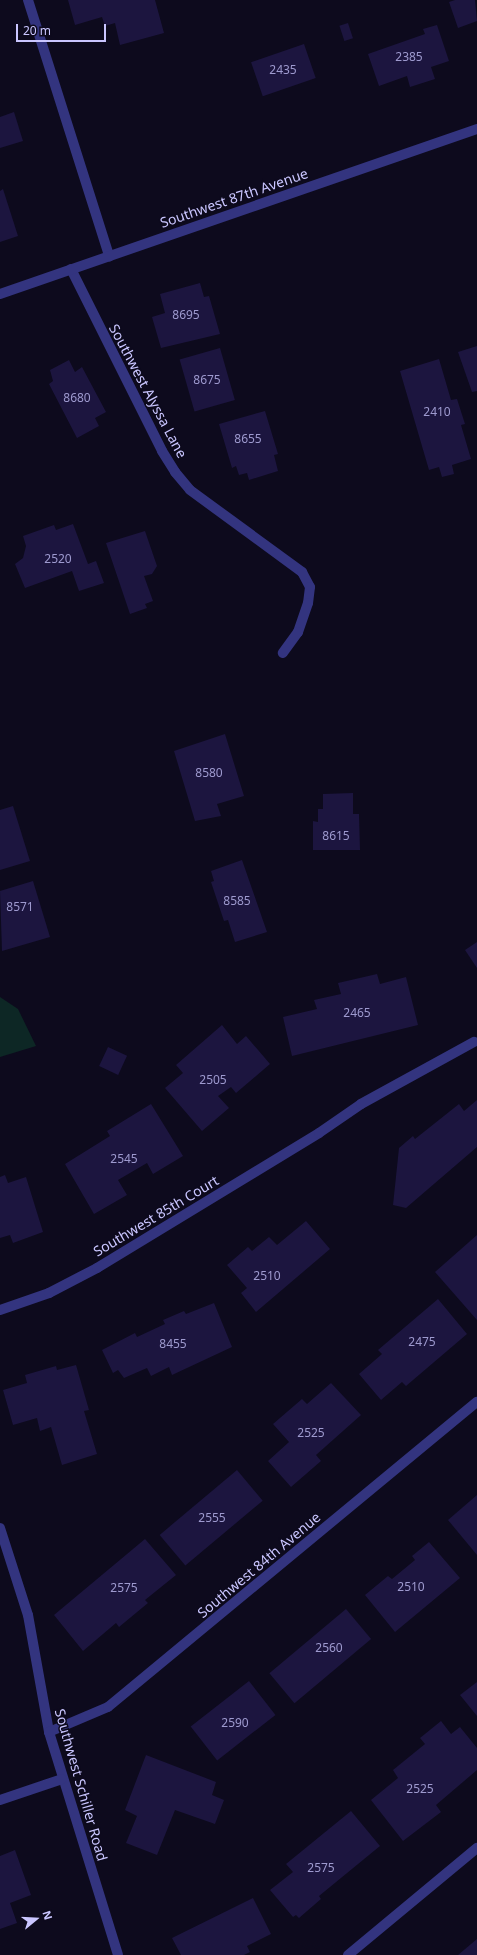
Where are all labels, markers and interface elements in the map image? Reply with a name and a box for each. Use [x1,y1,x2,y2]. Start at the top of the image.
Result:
scale bar [18,16,108,42]
text: 20 m [23,22,51,39]
house number: 2385 [395,50,423,64]
house number: 2435 [269,63,297,77]
street label: Southwest 87th Avenue [158,165,310,231]
house number: 8695 [172,308,200,322]
street label: Southwest Alyssa Lane [106,321,190,461]
house number: 8675 [193,373,221,387]
house number: 8680 [63,391,91,405]
house number: 2410 [423,405,451,419]
house number: 8655 [234,432,262,446]
house number: 2520 [44,552,72,566]
house number: 8580 [195,766,223,780]
house number: 8615 [322,829,350,843]
house number: 8585 [223,894,251,908]
house number: 8571 [6,900,34,914]
house number: 2465 [343,1006,371,1020]
house number: 2505 [199,1073,227,1087]
house number: 2545 [110,1152,138,1166]
street label: Southwest 85th Court [90,1172,222,1260]
house number: 2510 [253,1269,281,1283]
house number: 2475 [408,1335,436,1349]
house number: 8455 [159,1337,187,1351]
house number: 2525 [297,1426,325,1440]
street label: Southwest 84th Avenue [194,1509,324,1621]
house number: 2555 [198,1511,226,1525]
house number: 2510 [397,1580,425,1594]
house number: 2575 [110,1581,138,1595]
house number: 2560 [315,1641,343,1655]
street label: Southwest Schiller Road [51,1707,111,1863]
house number: 2590 [221,1716,249,1730]
house number: 2525 [406,1782,434,1796]
house number: 2575 [307,1861,335,1875]
north arrow [16,1899,56,1939]
text: N [39,1909,56,1922]

